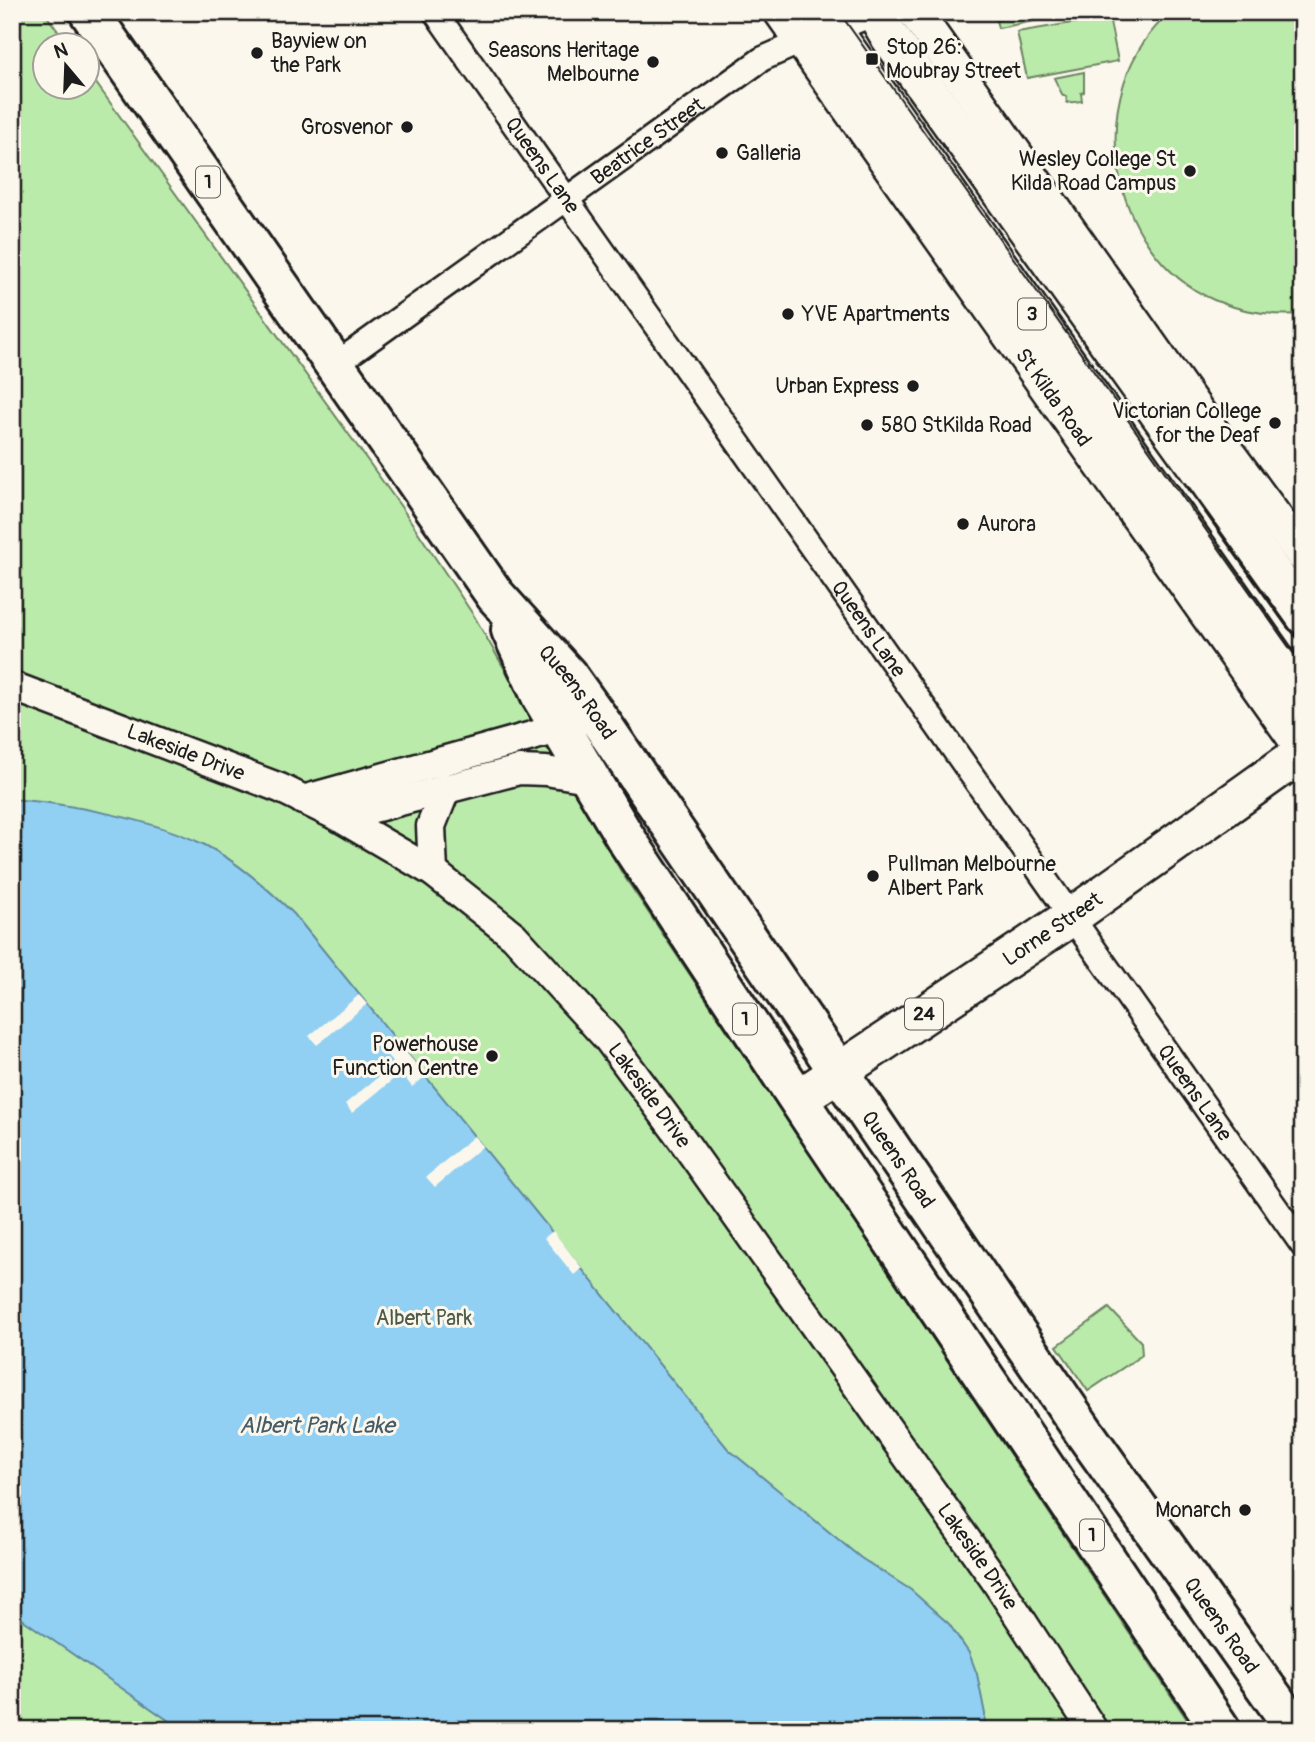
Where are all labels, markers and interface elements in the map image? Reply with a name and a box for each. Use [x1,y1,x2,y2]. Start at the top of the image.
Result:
place label: Bayview on the Park [270,28,367,79]
north arrow [32,32,102,102]
place label: Stop 26: Moubray Street [886,34,1022,85]
text: N [51,37,71,64]
place label: Seasons Heritage Melbourne [488,37,640,88]
marker: Bayview on the Park [249,45,265,61]
marker: Stop 26: Moubray Street [864,51,880,67]
marker: Seasons Heritage Melbourne [645,54,661,70]
street label: Beatrice Street [585,91,710,191]
street label: Queens Lane [499,111,586,219]
place label: Grosvenor [301,114,393,141]
marker: Grosvenor [399,119,415,135]
place label: Galleria [736,140,801,167]
marker: Galleria [714,145,730,161]
place label: Wesley College St Kilda Road Campus [1011,146,1177,197]
marker: Wesley College St Kilda Road Campus [1182,163,1198,179]
road number: 1 [196,166,220,198]
road number: 3 [1018,298,1046,330]
place label: YVE Apartments [801,301,950,328]
marker: YVE Apartments [780,306,796,322]
street label: St Kilda Road [1009,343,1098,452]
place label: Urban Express [775,373,900,400]
marker: Urban Express [905,378,921,394]
place label: Victorian College for the Deaf [1112,398,1262,449]
place label: 580 StKilda Road [881,412,1032,439]
marker: Victorian College for the Deaf [1267,415,1283,431]
marker: 580 StKilda Road [859,417,875,433]
place label: Aurora [977,511,1036,538]
marker: Aurora [955,516,971,532]
street label: Queens Lane [825,575,913,683]
street label: Queens Road [533,639,622,745]
street label: Lakeside Drive [123,717,249,787]
place label: Pullman Melbourne Albert Park [887,851,1056,902]
marker: Pullman Melbourne Albert Park [865,868,881,884]
street label: Lorne Street [998,885,1108,972]
road number: 24 [905,998,943,1030]
road number: 1 [733,1004,757,1035]
place label: Powerhouse Function Centre [332,1031,479,1082]
street label: Lakeside Drive [602,1037,698,1154]
street label: Queens Lane [1152,1039,1239,1147]
marker: Powerhouse Function Centre [484,1048,500,1064]
street label: Queens Road [856,1105,941,1214]
park label: Albert Park [376,1305,473,1332]
water label: Albert Park Lake [239,1411,397,1440]
place label: Monarch [1155,1497,1231,1524]
street label: Lakeside Drive [931,1498,1025,1615]
marker: Monarch [1237,1502,1253,1518]
road number: 1 [1080,1520,1104,1550]
street label: Queens Road [1178,1572,1265,1679]

